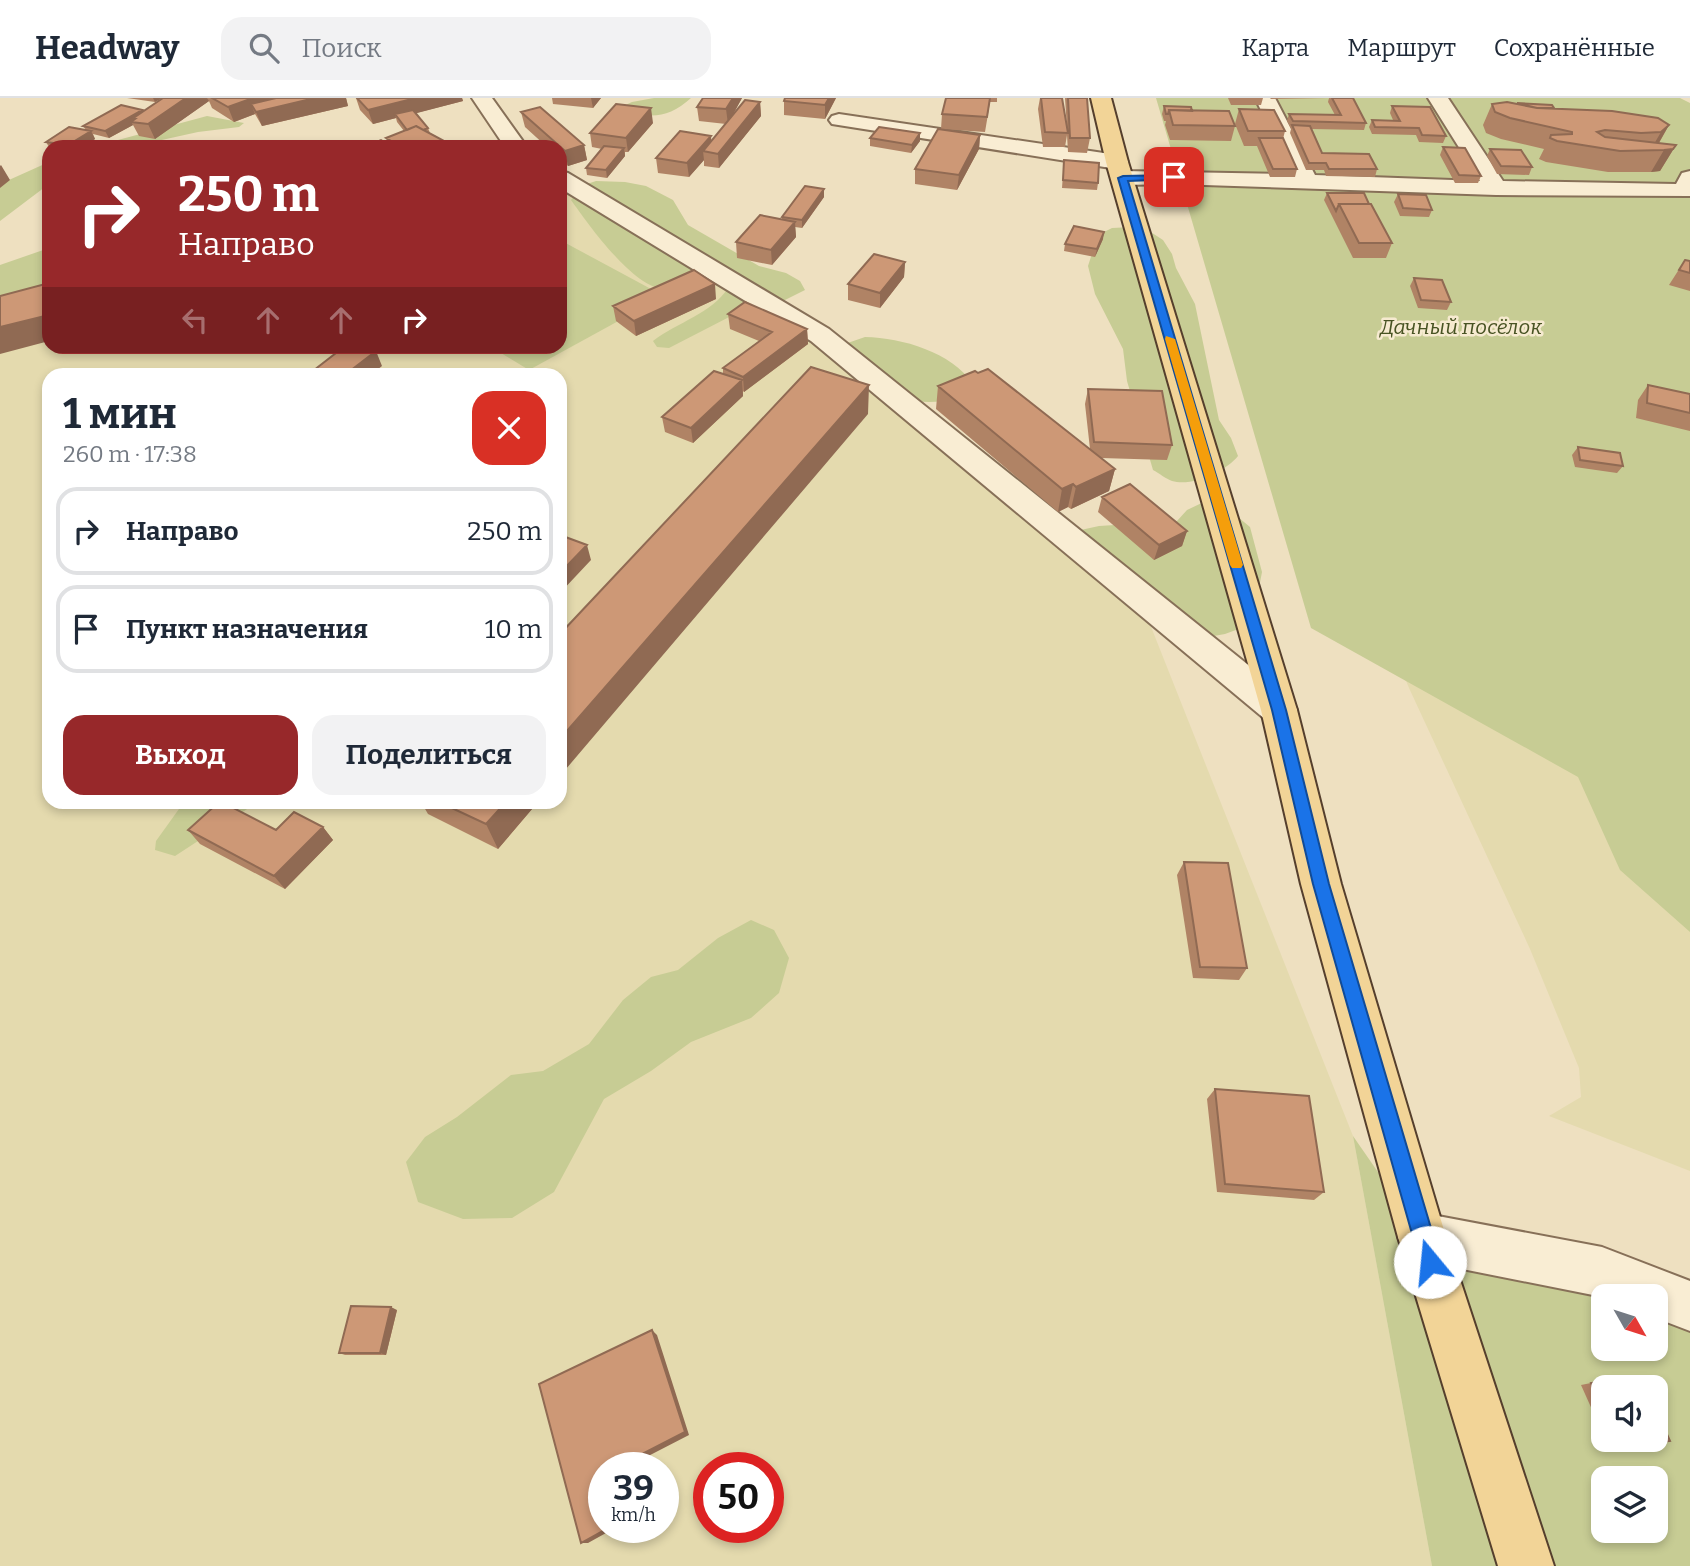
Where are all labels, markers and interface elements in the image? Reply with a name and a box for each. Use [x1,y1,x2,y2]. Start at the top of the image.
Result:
search box [221,17,711,80]
text: Headway [35,28,179,68]
icon: search [245,29,283,67]
text: Поиск [301,33,382,64]
text: Карта [1241,34,1309,62]
text: Маршрут [1347,34,1456,62]
text: Сохранённые [1494,34,1655,62]
pin [1144,147,1204,207]
icon: arrive [1155,158,1193,196]
text: 250 m [178,165,319,224]
icon: right [63,168,154,259]
text: Направо [178,225,315,263]
icon: left [176,301,214,339]
icon: ahead [249,301,287,339]
icon: ahead [322,301,360,339]
icon: right [395,301,433,339]
park label: Дачный посёлок [1378,314,1542,340]
text: 1 мин [63,389,177,439]
button: close [472,391,546,465]
text: 260 m · 17:38 [63,440,197,468]
icon: right [67,512,105,550]
text: Направо [126,516,239,547]
text: 250 m [467,516,542,547]
icon: arrive [67,610,105,648]
text: Пункт назначения [126,614,368,645]
text: 10 m [485,614,542,645]
button: Выход [63,715,298,795]
button: Поделиться [312,715,546,795]
position arrow [1393,1225,1467,1299]
north arrow [1591,1284,1668,1362]
map controls [1591,1284,1668,1543]
button: sound [1591,1375,1668,1452]
speed limit sign: 50 [693,1452,784,1543]
button: layers [1591,1466,1668,1543]
text: 39 [613,1467,654,1509]
text: km/h [611,1504,656,1526]

